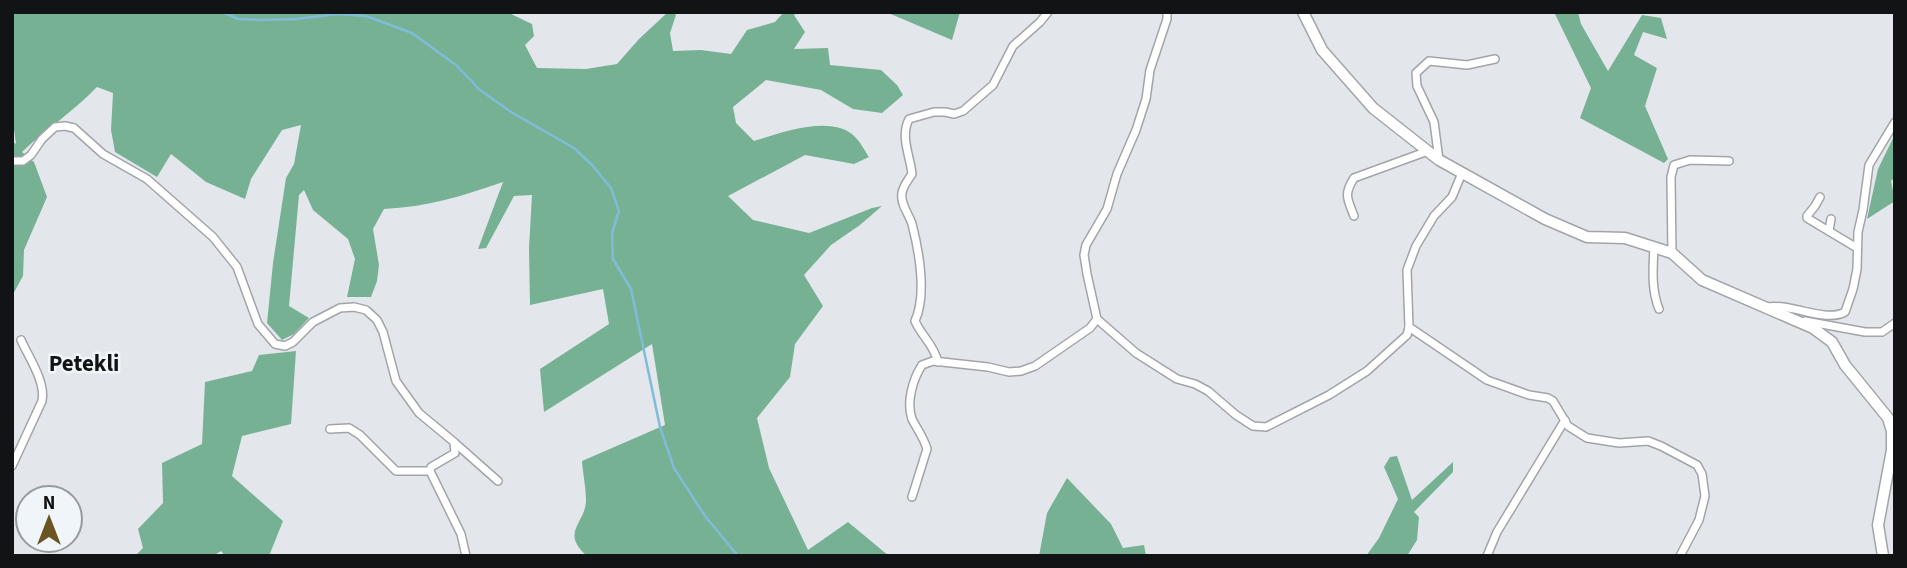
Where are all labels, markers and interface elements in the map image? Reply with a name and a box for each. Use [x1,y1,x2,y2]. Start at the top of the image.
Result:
district label: Petekli [49,347,119,380]
north arrow [14,484,84,554]
text: N [43,490,55,517]

